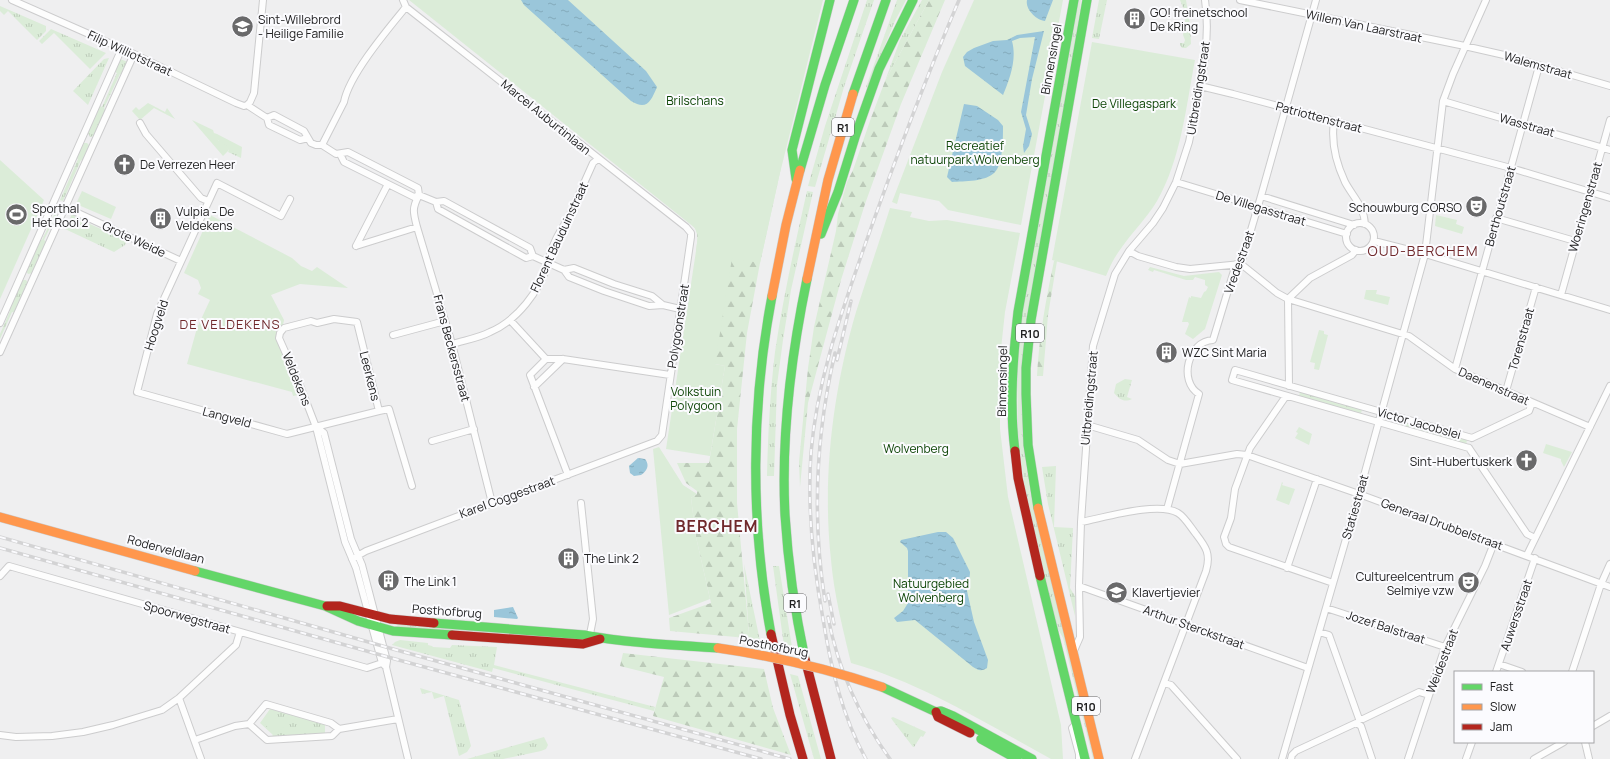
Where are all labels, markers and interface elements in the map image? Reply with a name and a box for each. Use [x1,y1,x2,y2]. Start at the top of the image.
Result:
place label: GO! freinetschool De kRing [1150,4,1248,35]
street label: Willem Van Laarstraat [1304,5,1424,47]
building icon: GO! freinetschool De kRing [1122,6,1148,32]
place label: Sint-Willebrord - Heilige Familie [258,11,344,42]
school or university icon: Sint-Willebrord - Heilige Familie [230,13,256,39]
street label: Binnensingel [1036,22,1066,96]
street label: Filip Williotstraat [85,26,175,80]
street label: Uitbreidingstraat [1182,40,1214,136]
street label: Walemstraat [1502,47,1574,83]
street label: Marcel Auburtinlaan [498,75,594,159]
park label: Brilschans [666,92,724,109]
park label: De Villegaspark [1092,95,1177,112]
street label: Patriottenstraat [1274,97,1364,137]
street label: Wasstraat [1497,109,1557,141]
road number: R1 [832,118,854,136]
park label: Recreatief natuurpark Wolvenberg [910,137,1040,168]
church icon: De Verrezen Heer [111,151,137,177]
place label: De Verrezen Heer [140,156,236,173]
street label: Woeringenstraat [1564,160,1606,254]
street label: Berthoutstraat [1480,164,1520,248]
street label: Florent Bauduinstraat [526,179,592,295]
street label: De Villegasstraat [1214,186,1308,230]
theatre icon: Schouwburg CORSO [1464,194,1490,220]
place label: Schouwburg CORSO [1349,199,1462,216]
place label: Sporthal Het Rooi 2 [32,200,88,231]
sports icon: Sporthal Het Rooi 2 [3,202,29,228]
place label: Vulpia - De Veldekens [176,203,234,234]
building icon: Vulpia - De Veldekens [147,205,173,231]
street label: Grote Weide [100,217,168,261]
street label: Vredestraat [1220,228,1258,296]
district label: OUD-BERCHEM [1368,241,1478,260]
street label: Polygoonstraat [663,282,693,369]
street label: Frans Beckersstraat [430,293,475,404]
street label: Hoogveld [140,298,172,352]
street label: Torenstraat [1504,305,1538,372]
district label: DE VELDEKENS [180,315,280,333]
road number: R10 [1016,324,1044,342]
building icon: WZC Sint Maria [1153,339,1179,365]
place label: WZC Sint Maria [1182,344,1267,361]
street label: Binnensingel [993,345,1011,417]
street label: Leerkens [356,349,384,403]
street label: Veldekens [279,350,315,408]
street label: Uitbreidingstraat [1076,350,1102,446]
street label: Daenenstraat [1456,363,1532,409]
park label: Volkstuin Polygoon [670,383,722,414]
street label: Langveld [201,402,253,432]
street label: Victor Jacobslei [1375,403,1463,443]
park label: Wolvenberg [883,440,949,457]
church icon: Sint-Hubertuskerk [1514,448,1540,474]
place label: Sint-Hubertuskerk [1410,453,1513,470]
street label: Karel Coggestraat [457,472,557,522]
street label: Statiestraat [1338,472,1372,541]
street label: Generaal Drubbelstraat [1379,494,1506,554]
district label: BERCHEM [675,515,759,537]
street label: Roderveldlaan [126,531,206,567]
building icon: The Link 2 [555,545,581,571]
place label: The Link 2 [584,550,639,567]
building icon: The Link 1 [375,568,401,594]
place label: Cultureelcentrum Selmiye vzw [1356,568,1454,599]
theatre icon: Cultureelcentrum Selmiye vzw [1456,570,1482,596]
place label: The Link 1 [404,573,457,590]
park label: Natuurgebied Wolvenberg [893,575,969,606]
street label: Auwersstraat [1496,577,1536,653]
school or university icon: Klavertjevier [1104,579,1130,605]
place label: Klavertjevier [1132,584,1201,601]
road number: R1 [784,594,806,612]
street label: Spoorwegstraat [142,597,233,638]
street label: Posthofbrug [412,600,482,622]
street label: Arthur Sterckstraat [1141,601,1247,653]
street label: Jozef Balstraat [1344,606,1428,648]
street label: Weidestraat [1422,626,1462,696]
street label: Posthofbrug [738,631,810,661]
legend [1454,671,1594,743]
text: Fast [1490,678,1514,695]
road number: R10 [1072,697,1100,715]
text: Slow [1490,698,1516,715]
text: Jam [1490,718,1512,735]

